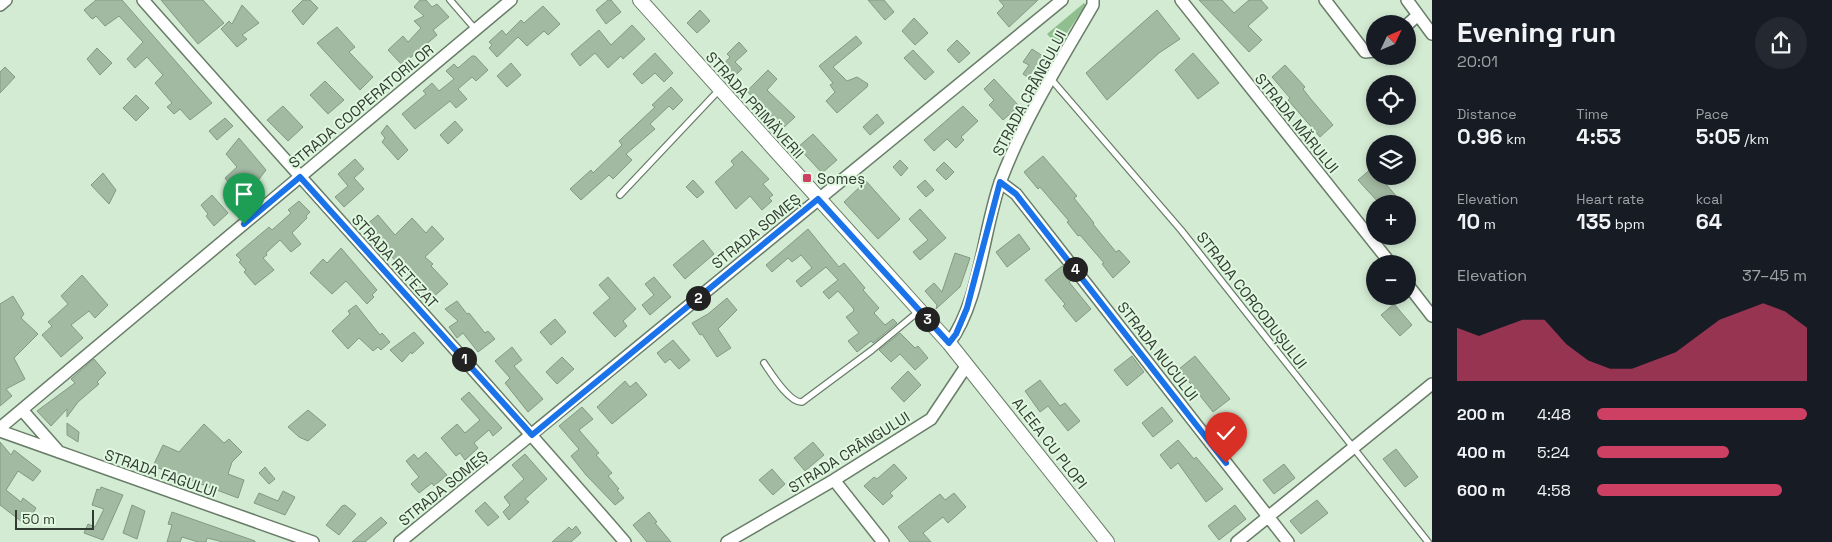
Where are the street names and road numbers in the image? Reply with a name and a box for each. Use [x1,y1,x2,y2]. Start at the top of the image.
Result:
street label: STRADA CRÂNGULUI [988,27,1070,159]
street label: STRADA COOPERATORILOR [285,40,437,172]
street label: STRADA PRIMĂVERII [702,47,808,163]
street label: STRADA MĂRULUI [1251,69,1343,177]
street label: STRADA SOMEȘ [708,189,804,273]
street label: STRADA RETEZAT [348,210,442,312]
street label: STRADA CORCODUȘULUI [1193,228,1311,372]
street label: STRADA NUCULUI [1113,298,1203,404]
street label: ALEEA CU PLOPI [1008,394,1092,492]
street label: STRADA CRÂNGULUI [785,407,913,497]
street label: STRADA FAGULUI [102,445,220,501]
street label: STRADA SOMEȘ [395,446,491,530]

